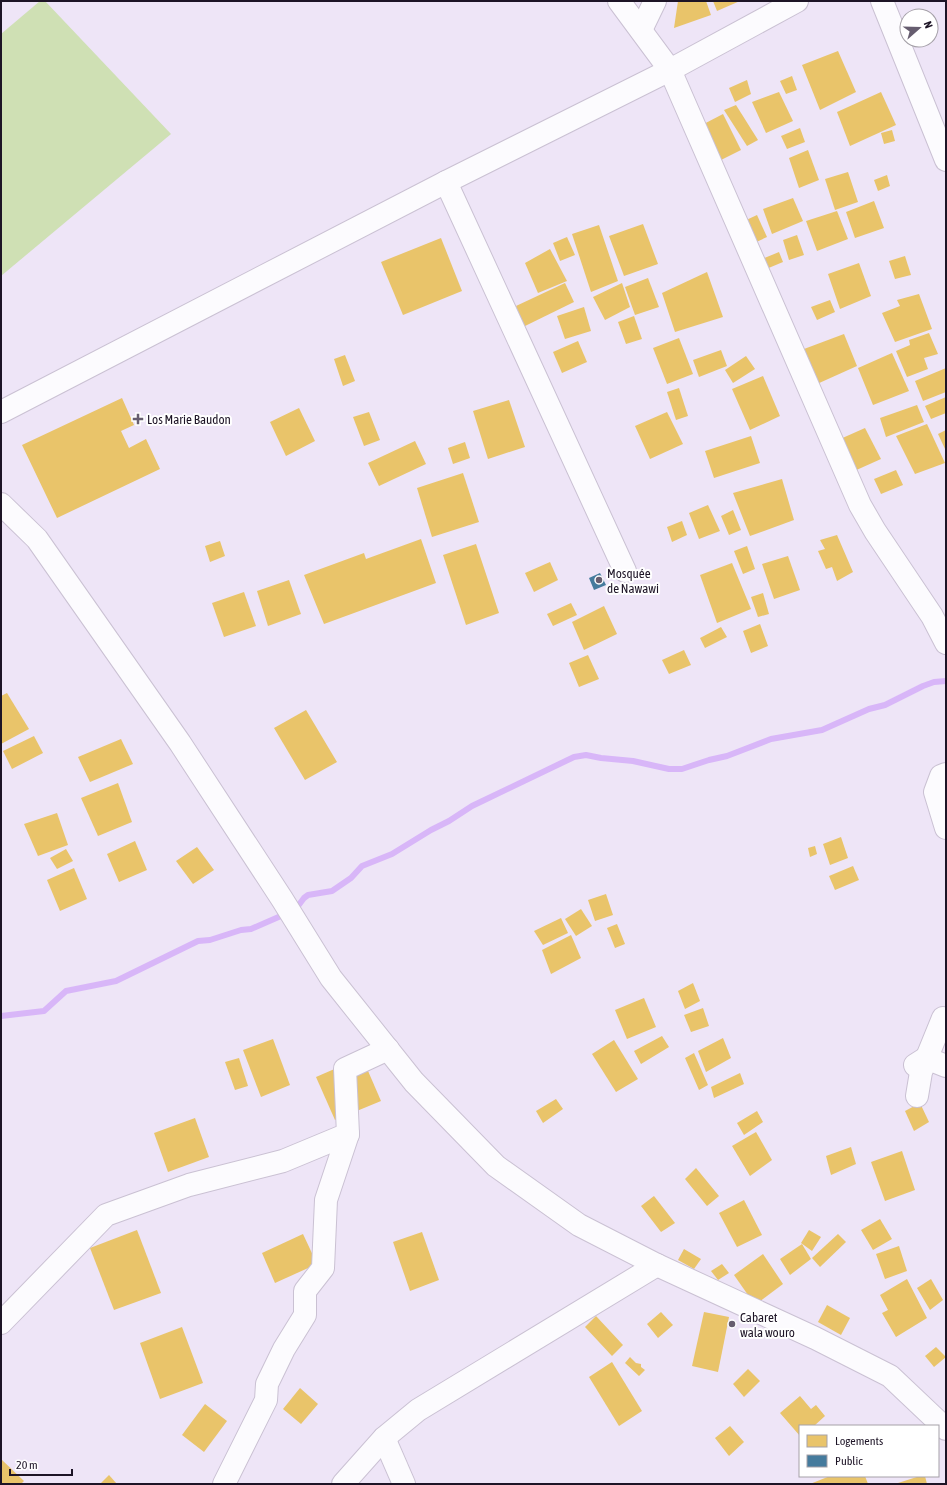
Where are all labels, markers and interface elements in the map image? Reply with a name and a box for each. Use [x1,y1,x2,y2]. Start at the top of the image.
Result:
north arrow [899,8,939,48]
text: N [922,19,935,30]
place label: Los Marie Baudon [147,412,231,427]
marker: Los Marie Baudon [132,413,144,425]
place label: Mosquée de Nawawi [607,566,659,596]
marker: Mosquée de Nawawi [594,575,604,585]
place label: Cabaret wala wouro [740,1310,795,1340]
marker: Cabaret wala wouro [727,1319,737,1329]
legend [799,1425,939,1477]
text: Logements [835,1434,883,1448]
scale bar [10,1451,72,1477]
text: Public [835,1454,863,1468]
text: 20 m [16,1458,38,1472]

